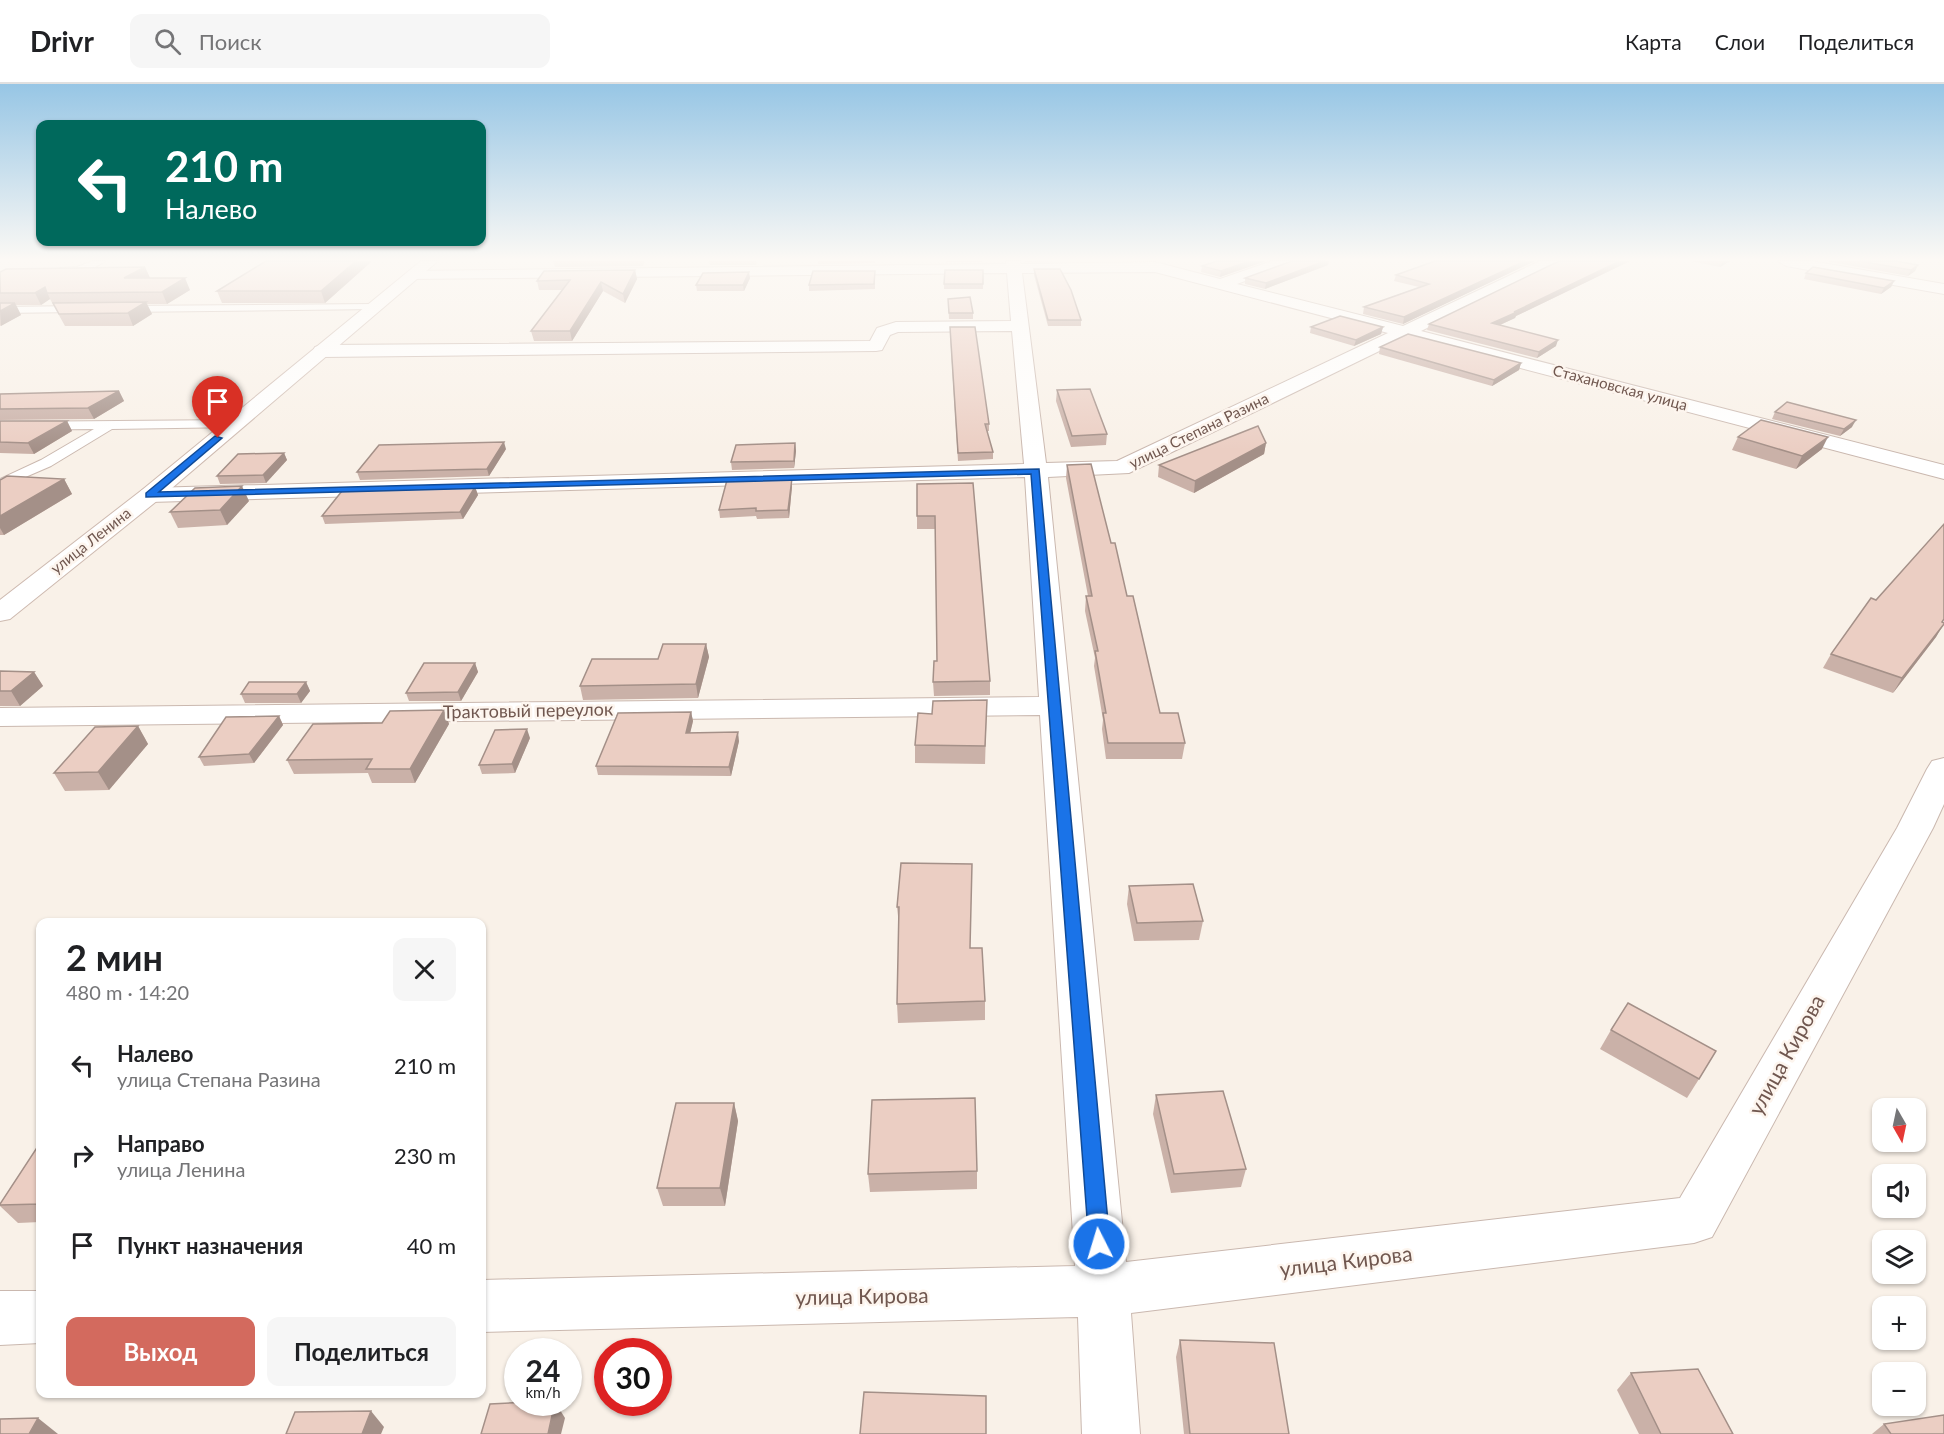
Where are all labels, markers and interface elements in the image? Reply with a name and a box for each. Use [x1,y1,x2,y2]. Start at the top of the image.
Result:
search box [130,14,550,68]
text: Drivr [30,24,94,58]
icon: search [151,25,184,58]
text: Поиск [199,28,262,55]
text: Карта [1625,29,1682,54]
text: Слои [1715,29,1765,54]
text: Поделиться [1798,29,1914,54]
text: 210 m [165,141,283,191]
icon: left [66,144,144,222]
text: Налево [165,192,257,225]
street label: Стахановская улица [1551,360,1690,414]
pin [192,376,243,438]
icon: arrive [201,385,234,418]
street label: улица Степана Разина [1126,389,1271,472]
street label: улица Ленина [47,503,134,577]
street label: Трактовый переулок [443,698,614,722]
text: 2 мин [66,935,163,979]
button: close [393,938,456,1001]
text: 480 m · 14:20 [66,980,189,1004]
street label: улица Кирова [1742,990,1829,1119]
text: Налево [117,1040,193,1067]
icon: left [66,1049,99,1082]
text: 210 m [394,1052,456,1079]
text: улица Степана Разина [117,1067,321,1091]
north arrow [1872,1098,1926,1152]
map controls [1872,1098,1926,1416]
text: Направо [117,1130,205,1157]
icon: right [66,1139,99,1172]
text: 230 m [394,1142,456,1169]
text: улица Ленина [117,1157,245,1181]
button: sound [1872,1164,1926,1218]
position arrow [1067,1212,1131,1276]
icon: arrive [66,1229,99,1262]
button: layers [1872,1230,1926,1284]
text: Пункт назначения [117,1232,303,1259]
text: 40 m [407,1232,456,1259]
street label: улица Кирова [1278,1240,1413,1281]
street label: улица Кирова [795,1282,929,1309]
button: + [1872,1296,1926,1350]
button: Выход [66,1317,255,1386]
button: Поделиться [267,1317,456,1386]
speed limit sign: 30 [594,1338,672,1416]
text: 24 [526,1352,560,1388]
button: − [1872,1362,1926,1416]
text: km/h [525,1383,561,1401]

